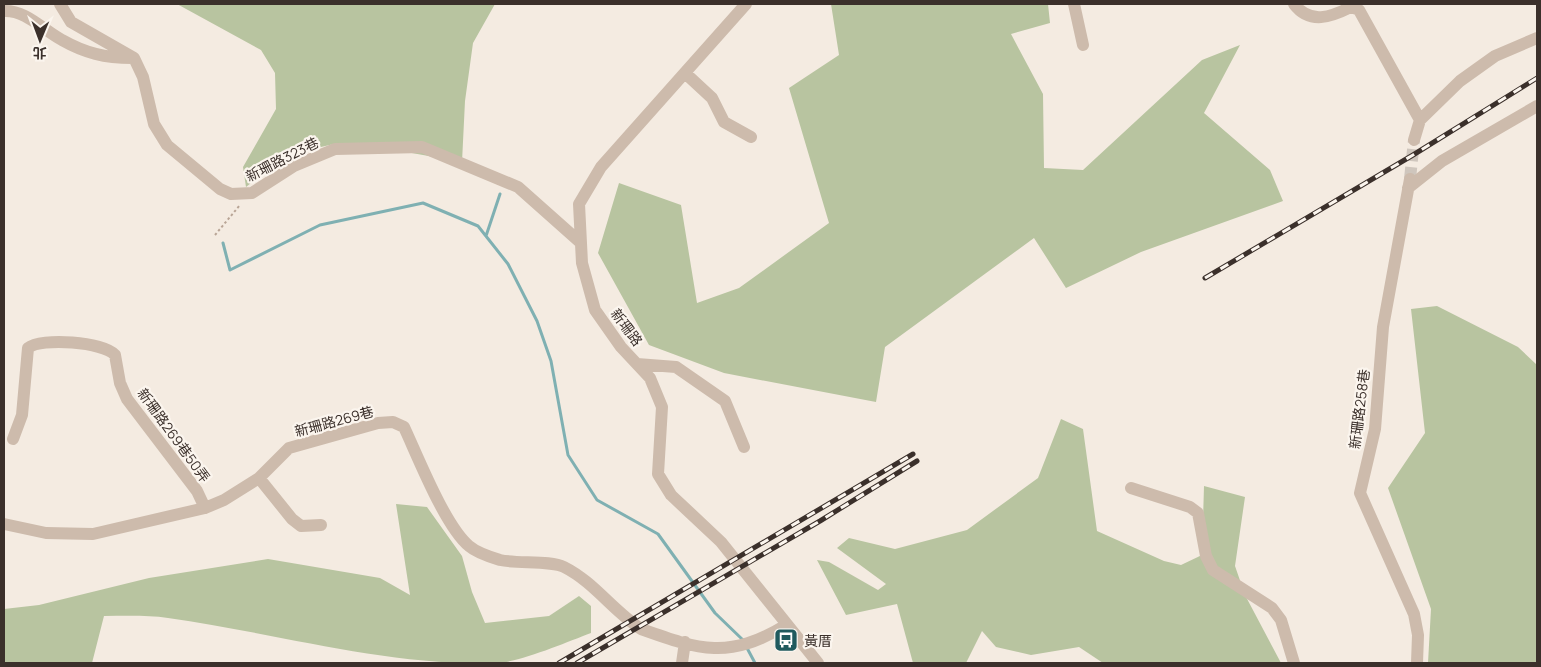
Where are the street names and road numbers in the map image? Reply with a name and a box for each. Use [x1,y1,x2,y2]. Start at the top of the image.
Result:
street label: 新珊路323巷 [242,132,322,186]
street label: 新珊路 [607,305,647,349]
street label: 新珊路258巷 [1345,368,1373,450]
street label: 新珊路269巷50弄 [133,384,215,486]
street label: 新珊路269巷 [292,401,376,441]

